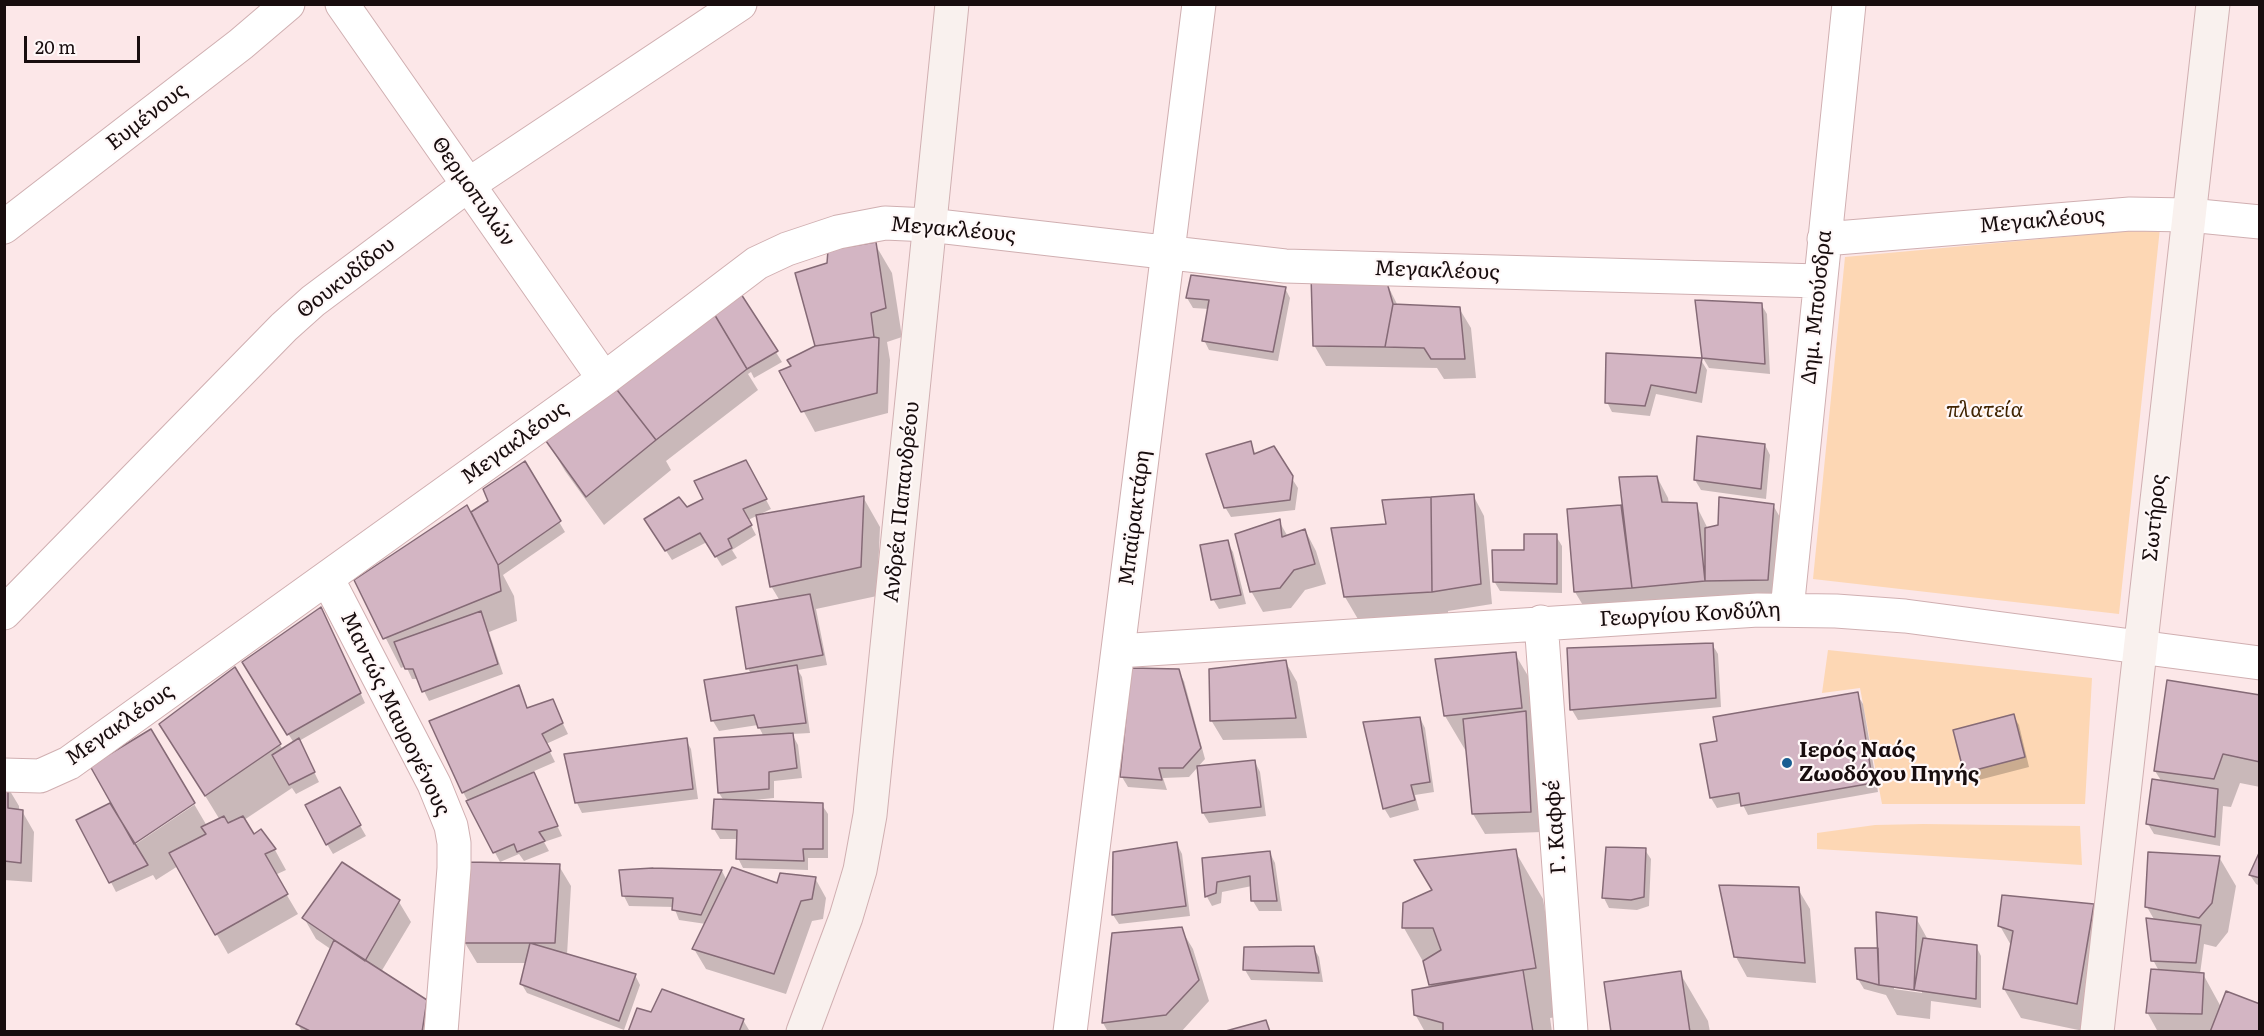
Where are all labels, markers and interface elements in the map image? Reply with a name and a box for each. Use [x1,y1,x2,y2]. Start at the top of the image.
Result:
scale bar [27,24,142,62]
text: 20 m [35,33,76,60]
street label: Ευμένους [102,78,192,156]
street label: Θερμοπυλών [426,132,520,252]
street label: Μεγακλέους [1978,203,2106,239]
street label: Μεγακλέους [889,212,1017,248]
street label: Δημ. Μπούσδρα [1796,229,1838,385]
street label: Θουκυδίδου [292,232,400,324]
street label: Μεγακλέους [1374,256,1500,286]
street label: Μεγακλέους [457,396,573,490]
park label: πλατεία [1946,398,2024,424]
street label: Ανδρέα Παπανδρέου [879,400,925,604]
street label: Μπαϊρακτάρη [1114,449,1156,587]
street label: Σωτήρος [2138,473,2172,563]
street label: Γεωργίου Κονδύλη [1599,598,1781,632]
street label: Μαντώς Μαυρογένους [335,608,455,820]
street label: Μεγακλέους [61,679,179,771]
place label: Ιερός Ναός Ζωοδόχου Πηγής [1799,738,1979,788]
marker: Ιερός Ναός Ζωοδόχου Πηγής [1780,756,1794,770]
street label: Γ. Καφφέ [1540,779,1572,875]

